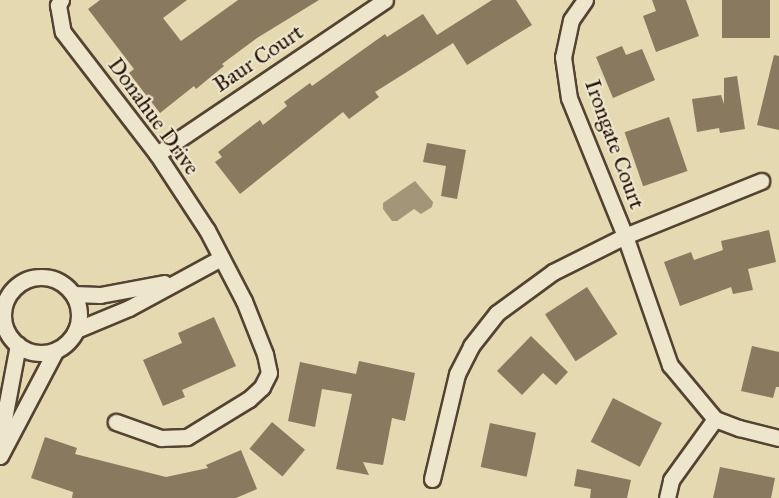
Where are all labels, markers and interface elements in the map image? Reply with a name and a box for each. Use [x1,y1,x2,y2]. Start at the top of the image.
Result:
street label: Baur Court [208,18,308,98]
street label: Donahue Drive [103,52,205,180]
street label: Irongate Court [579,76,651,212]

